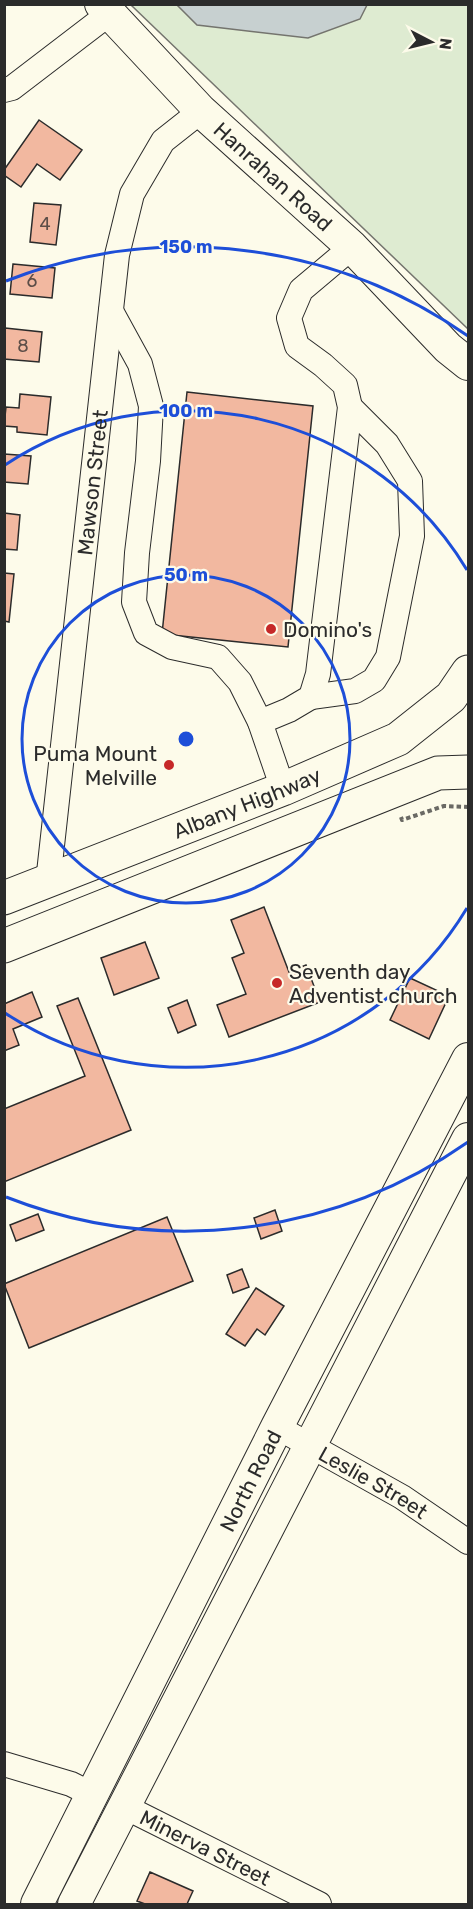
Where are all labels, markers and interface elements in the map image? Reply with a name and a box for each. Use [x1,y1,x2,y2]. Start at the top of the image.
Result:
north arrow [401,12,461,72]
text: N [435,37,456,51]
street label: Hanrahan Road [209,117,338,236]
house number: 4 [39,213,51,235]
text: 150 m [159,236,213,258]
house number: 6 [27,270,38,292]
house number: 8 [17,335,29,357]
text: 100 m [159,400,213,422]
street label: Mawson Street [72,408,112,556]
text: 50 m [164,564,208,586]
place label: Domino's [283,617,372,642]
marker: Domino's [264,622,278,636]
centre of rings [176,729,196,749]
place label: Puma Mount Melville [33,741,157,790]
marker: Puma Mount Melville [162,758,176,772]
street label: Albany Highway [170,762,325,843]
place label: Seventh day Adventist church [289,959,458,1008]
marker: Seventh day Adventist church [270,976,284,990]
street label: North Road [214,1426,286,1536]
street label: Leslie Street [315,1441,433,1524]
street label: Minerva Street [136,1804,275,1890]

